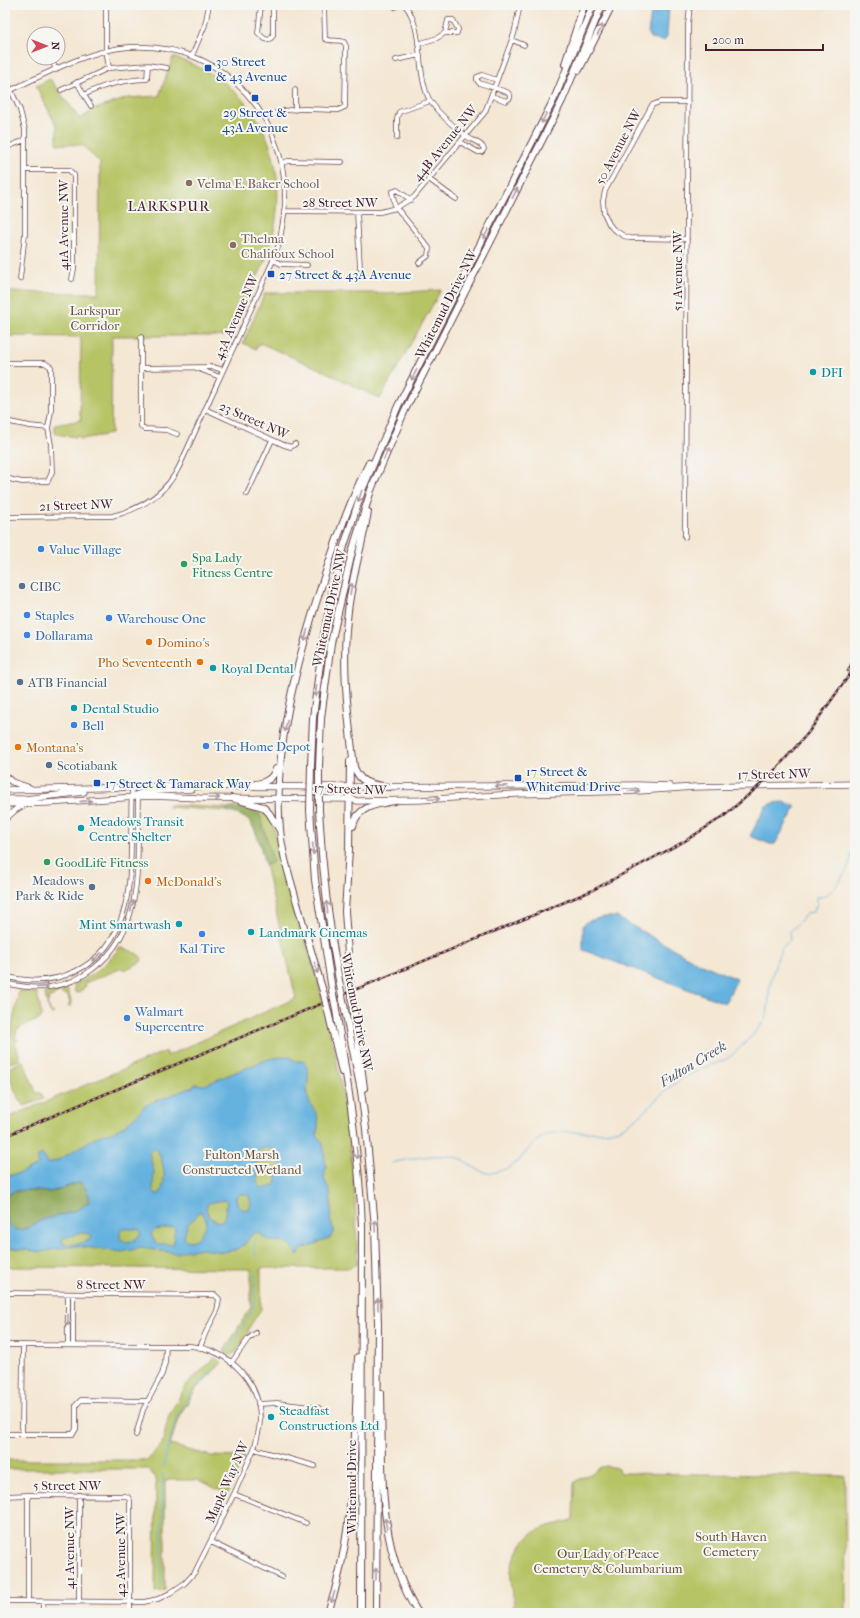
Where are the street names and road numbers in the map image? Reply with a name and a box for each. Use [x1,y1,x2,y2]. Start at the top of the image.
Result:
street label: 44B Avenue NW [410,101,481,184]
street label: 50 Avenue NW [592,106,645,187]
street label: 41A Avenue NW [56,178,71,270]
street label: 28 Street NW [302,195,379,210]
street label: 51 Avenue NW [670,230,685,311]
street label: Whitemud Drive NW [412,246,480,362]
street label: 43A Avenue NW [211,271,262,362]
street label: 23 Street NW [217,398,292,443]
street label: 21 Street NW [39,496,114,514]
street label: Whitemud Drive NW [309,547,349,669]
street label: 17 Street NW [737,766,812,782]
street label: 17 Street NW [313,780,388,798]
street label: Whitemud Drive NW [338,951,376,1073]
street label: 8 Street NW [76,1277,147,1292]
street label: Maple Way NW [202,1438,252,1525]
street label: Whitemud Drive [344,1439,359,1535]
street label: 5 Street NW [33,1478,102,1493]
street label: 41 Avenue NW [62,1506,77,1589]
street label: 42 Avenue NW [113,1512,128,1597]

